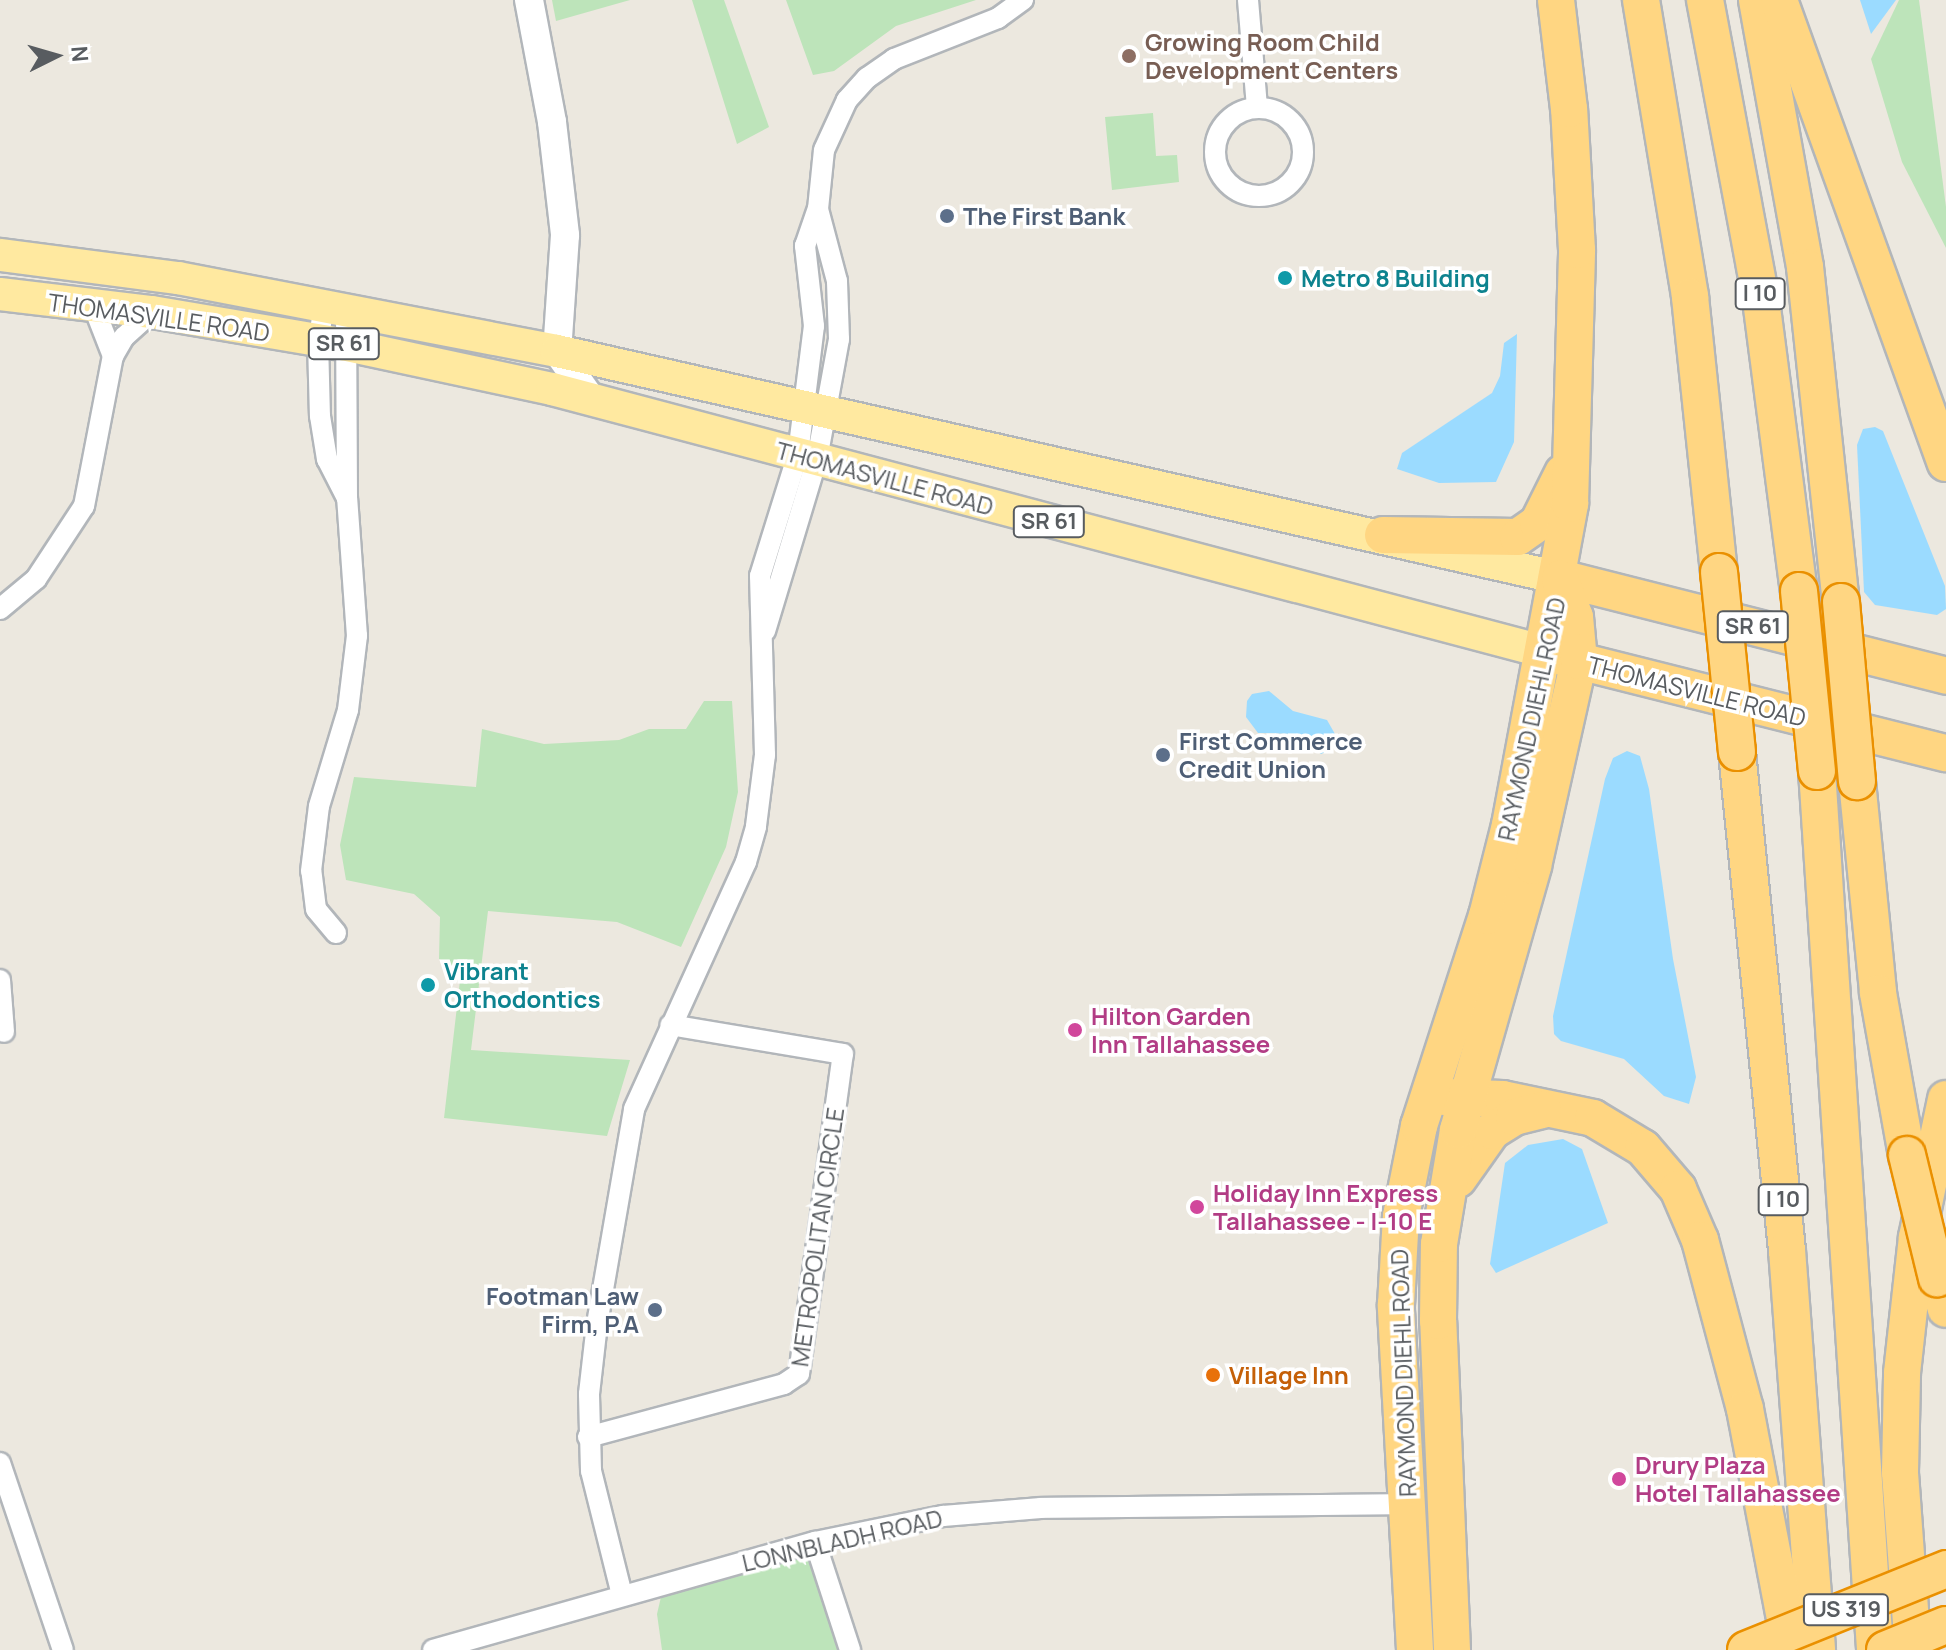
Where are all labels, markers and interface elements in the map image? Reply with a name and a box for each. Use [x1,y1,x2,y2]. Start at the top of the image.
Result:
north arrow [16,16,96,96]
place label: Growing Room Child Development Centers [1145,28,1398,84]
text: N [64,45,96,63]
marker: Growing Room Child Development Centers [1120,47,1138,65]
place label: The First Bank [963,202,1125,230]
marker: The First Bank [938,207,956,225]
place label: Metro 8 Building [1301,264,1490,292]
marker: Metro 8 Building [1276,269,1294,287]
road number: I 10 [1734,276,1786,312]
street label: THOMASVILLE ROAD [46,287,272,347]
road number: SR 61 [306,326,382,362]
street label: THOMASVILLE ROAD [773,435,997,521]
road number: SR 61 [1011,504,1087,540]
street label: RAYMOND DIEHL ROAD [1491,594,1571,844]
road number: SR 61 [1715,609,1791,645]
street label: THOMASVILLE ROAD [1585,650,1809,732]
place label: First Commerce Credit Union [1179,727,1363,783]
marker: First Commerce Credit Union [1154,746,1172,764]
place label: Vibrant Orthodontics [444,957,600,1013]
marker: Vibrant Orthodontics [419,976,437,994]
place label: Hilton Garden Inn Tallahassee [1091,1002,1270,1058]
marker: Hilton Garden Inn Tallahassee [1066,1021,1084,1039]
street label: METROPOLITAN CIRCLE [785,1106,849,1368]
place label: Holiday Inn Express Tallahassee - I-10 E [1213,1179,1438,1235]
road number: I 10 [1757,1182,1809,1218]
marker: Holiday Inn Express Tallahassee - I-10 E [1188,1198,1206,1216]
street label: RAYMOND DIEHL ROAD [1384,1248,1422,1498]
place label: Footman Law Firm, P.A [486,1282,639,1338]
marker: Footman Law Firm, P.A [646,1301,664,1319]
place label: Village Inn [1229,1361,1349,1389]
marker: Village Inn [1204,1366,1222,1384]
place label: Drury Plaza Hotel Tallahassee [1635,1451,1841,1507]
marker: Drury Plaza Hotel Tallahassee [1610,1470,1628,1488]
street label: LONNBLADH ROAD [739,1503,945,1577]
road number: US 319 [1802,1592,1890,1628]

